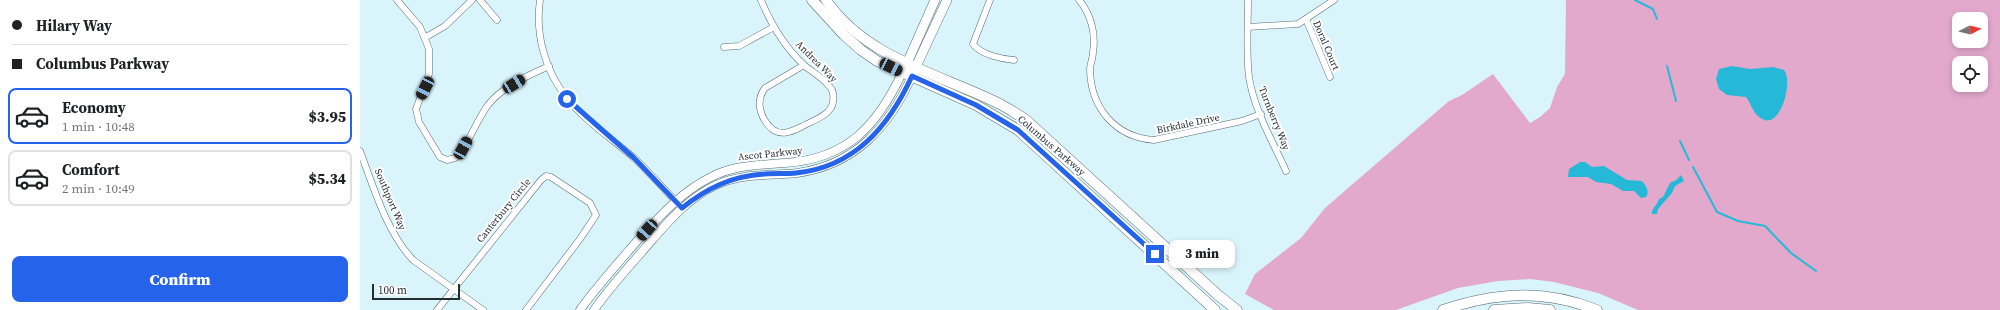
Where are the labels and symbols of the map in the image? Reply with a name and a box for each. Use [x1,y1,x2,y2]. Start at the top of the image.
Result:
north arrow [1952,12,1988,48]
street label: Doral Court [1310,19,1343,73]
street label: Andrea Way [793,38,841,86]
car [878,56,904,78]
car [501,73,527,95]
car [414,75,436,101]
street label: Turnberry Way [1256,84,1294,153]
route start [558,90,576,108]
street label: Birkdale Drive [1156,110,1221,136]
street label: Columbus Parkway [1015,112,1089,179]
car [452,135,474,161]
street label: Ascot Parkway [737,144,804,163]
street label: Southport Way [372,167,410,233]
street label: Canterbury Circle [473,175,533,245]
car [635,217,659,243]
callout: 3 min [1169,240,1235,268]
route end [1146,245,1164,263]
scale bar [372,282,460,301]

